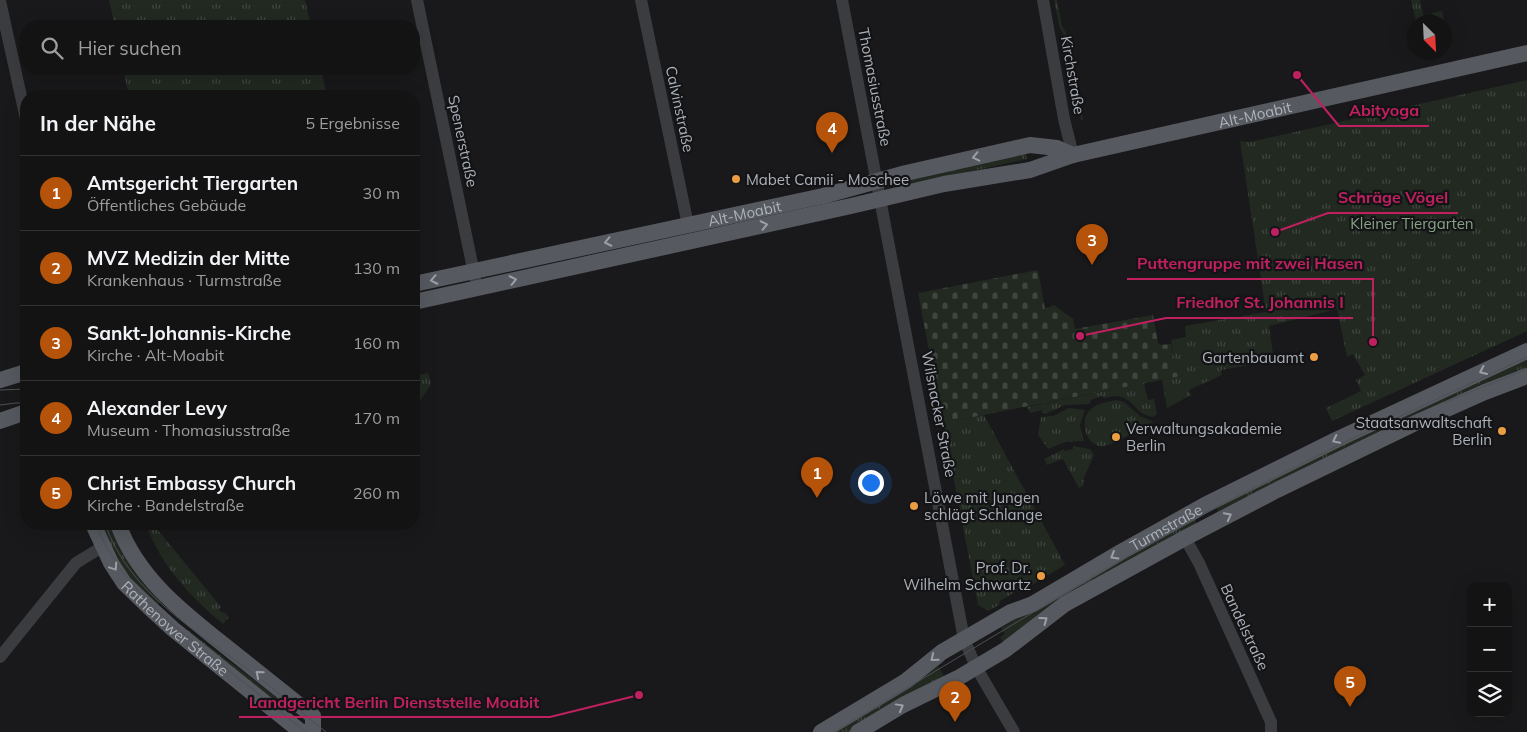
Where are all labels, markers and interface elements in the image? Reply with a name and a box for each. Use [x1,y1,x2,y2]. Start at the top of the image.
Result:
north arrow [1407,15,1452,60]
search box [20,20,420,75]
street label: Thomasiusstraße [854,26,896,148]
icon: search [38,34,66,62]
street label: Kirchstraße [1057,34,1089,116]
text: Hier suchen [78,36,182,60]
street label: Calvinstraße [662,64,698,154]
street label: Spenerstraße [444,93,482,189]
callout: Abityoga [1339,95,1429,126]
street label: Alt-Moabit [1216,97,1293,132]
text: Abityoga [1349,100,1419,120]
text: In der Nähe [40,110,156,136]
pin: 4 [816,112,848,153]
text: 5 Ergebnisse [305,113,400,133]
one-way arrow [971,151,980,162]
place label: Mabet Camii - Moschee [746,170,909,189]
text: Amtsgericht Tiergarten [87,171,298,195]
marker: Mabet Camii - Moschee [730,173,742,185]
callout: Schräge Vögel [1328,182,1458,213]
text: 1 [51,183,61,203]
text: 30 m [363,183,400,203]
text: Schräge Vögel [1338,187,1448,207]
text: Öffentliches Gebäude [87,195,246,215]
street label: Alt-Moabit [706,196,783,230]
park label: Kleiner Tiergarten [1350,214,1474,233]
one-way arrow [760,220,769,231]
pin: 3 [1076,224,1108,265]
one-way arrow [604,236,613,247]
text: MVZ Medizin der Mitte [87,246,290,270]
callout: Puttengruppe mit zwei Hasen [1127,248,1373,279]
text: Puttengruppe mit zwei Hasen [1137,253,1363,273]
text: 2 [51,258,61,278]
text: 130 m [353,258,400,278]
text: Krankenhaus · Turmstraße [87,270,281,290]
one-way arrow [430,274,439,284]
one-way arrow [508,275,517,286]
callout: Friedhof St. Johannis I [1166,287,1353,318]
text: Friedhof St. Johannis I [1176,292,1344,312]
text: Sankt-Johannis-Kirche [87,321,291,345]
text: 3 [51,333,61,353]
text: 160 m [353,333,400,353]
text: Kirche · Alt-Moabit [87,345,224,365]
place label: Gartenbauamt [1202,348,1304,367]
street label: Wilsnacker Straße [917,349,961,479]
marker: Gartenbauamt [1308,351,1320,363]
one-way arrow [1479,365,1488,376]
text: Alexander Levy [87,396,227,420]
text: 4 [51,408,61,428]
text: 170 m [353,408,400,428]
place label: Staatsanwaltschaft Berlin [1356,413,1492,449]
place label: Verwaltungsakademie Berlin [1126,419,1282,455]
text: Museum · Thomasiusstraße [87,420,290,440]
marker: Staatsanwaltschaft Berlin [1496,425,1508,437]
marker: Verwaltungsakademie Berlin [1110,431,1122,443]
one-way arrow [1332,434,1341,445]
pin: 1 [801,457,833,498]
your location [858,470,884,496]
text: Christ Embassy Church [87,471,296,495]
text: 5 [51,483,61,503]
text: 260 m [353,483,400,503]
place label: Löwe mit Jungen schlägt Schlange [924,488,1043,524]
text: Kirche · Bandelstraße [87,495,244,515]
street label: Turmstraße [1126,499,1205,555]
marker: Löwe mit Jungen schlägt Schlange [908,500,920,512]
one-way arrow [1223,512,1232,522]
one-way arrow [1111,550,1120,560]
place label: Prof. Dr. Wilhelm Schwartz [903,558,1031,594]
one-way arrow [108,562,117,571]
marker: Prof. Dr. Wilhelm Schwartz [1035,570,1047,582]
street label: Rathenower Straße [118,576,233,680]
street label: Bandelstraße [1217,581,1273,673]
map controls [1467,582,1512,717]
button: + [1467,582,1512,627]
one-way arrow [1038,616,1047,626]
button: − [1467,627,1512,672]
one-way arrow [931,653,940,661]
pin: 5 [1334,666,1366,707]
one-way arrow [256,670,265,679]
button: layers [1467,672,1512,717]
pin: 2 [939,681,971,722]
callout: Landgericht Berlin Dienststelle Moabit [239,686,550,717]
text: Landgericht Berlin Dienststelle Moabit [249,692,539,712]
one-way arrow [895,703,904,713]

